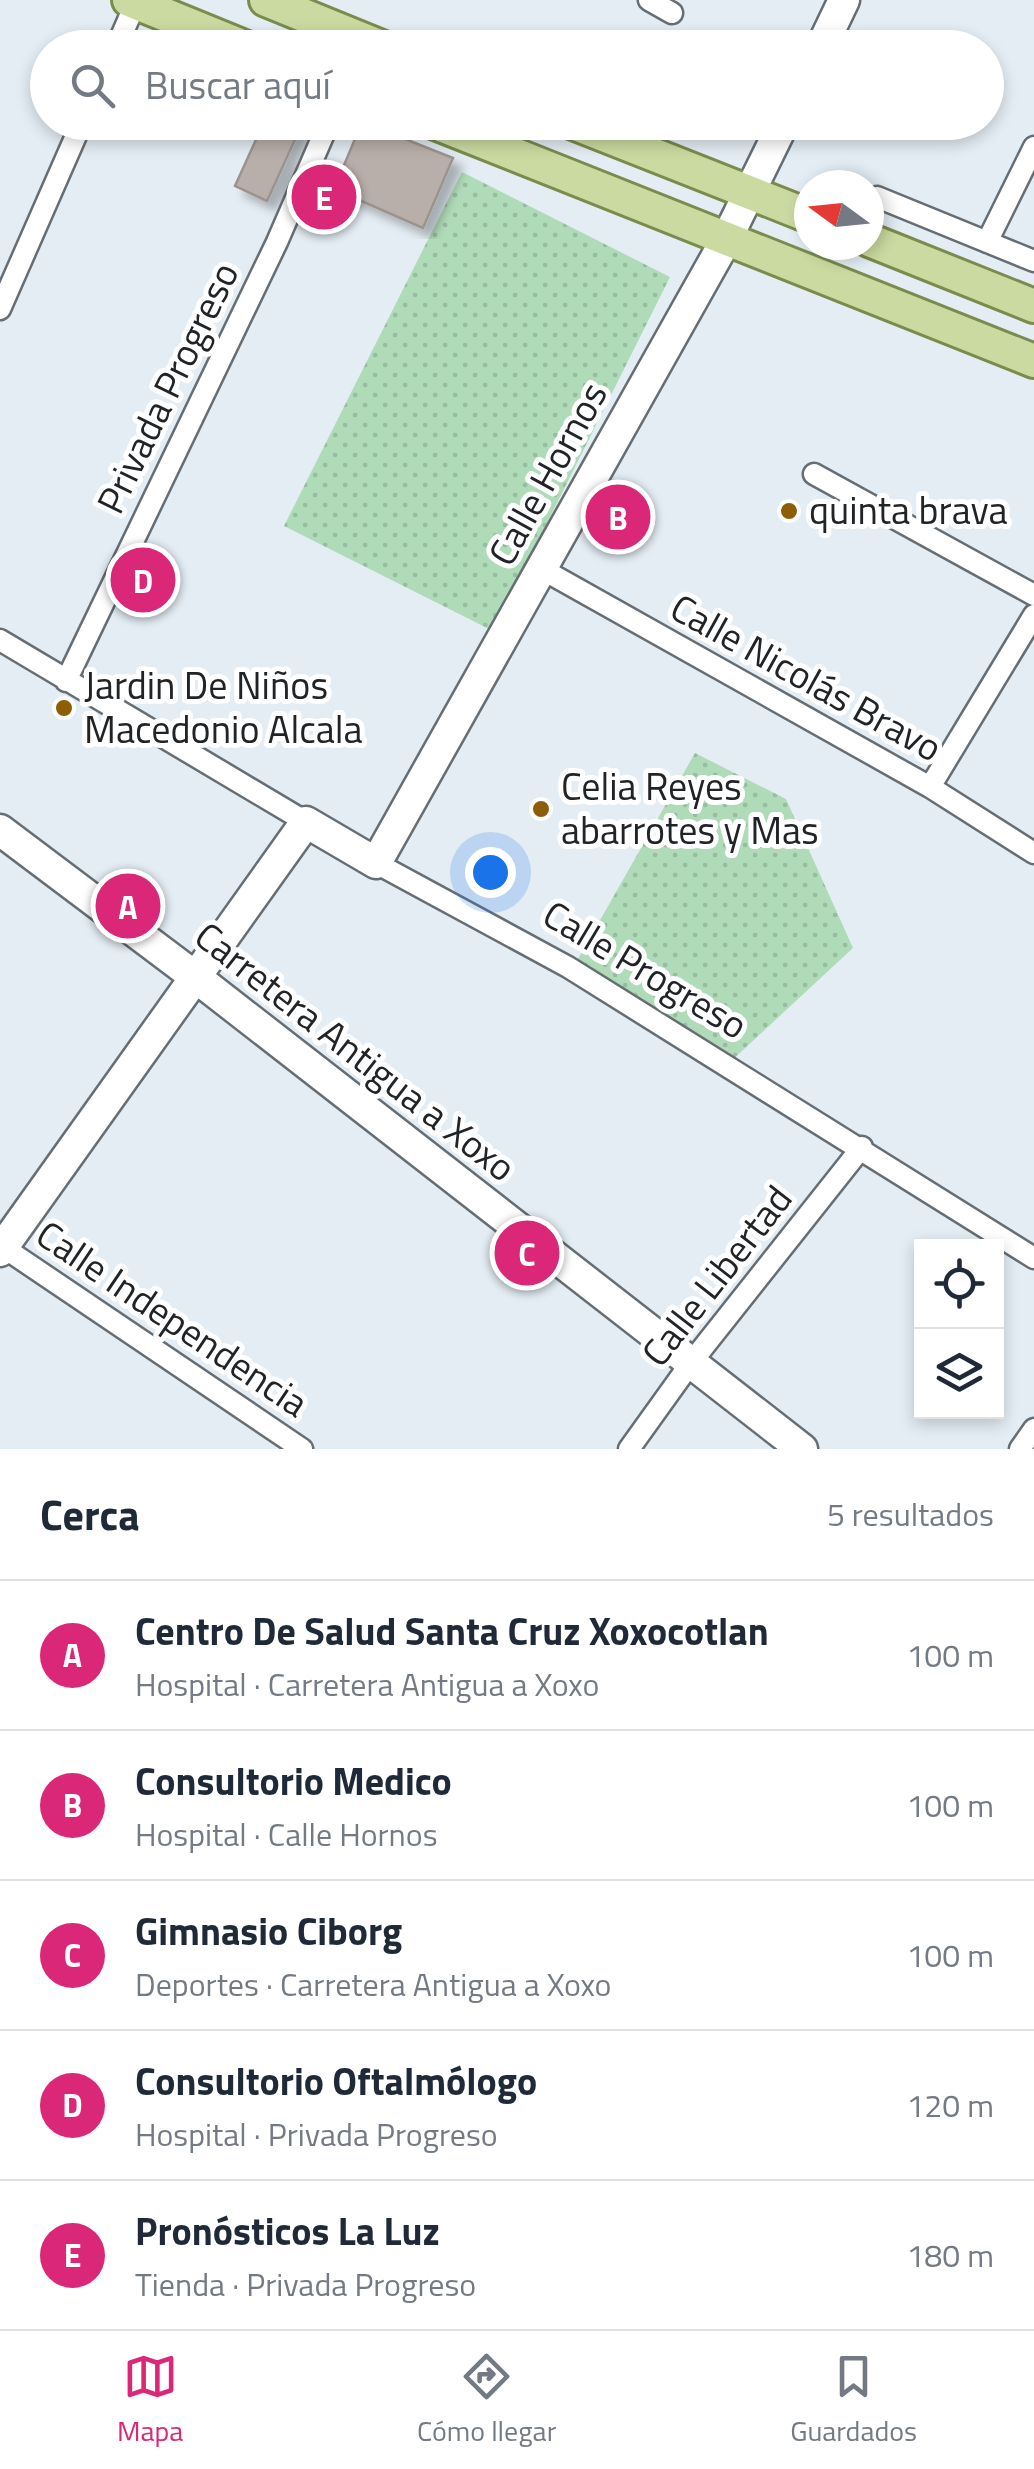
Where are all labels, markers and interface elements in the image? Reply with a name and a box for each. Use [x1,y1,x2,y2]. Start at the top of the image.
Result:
search box [30,30,1004,140]
text: Buscar aquí [145,56,331,114]
icon: search [65,58,120,113]
pin: E [292,160,356,234]
north arrow [794,170,884,260]
street label: Privada Progreso [81,252,253,523]
street label: Calle Hornos [473,371,621,576]
pin: B [586,480,650,554]
place label: quinta brava [809,481,1008,539]
marker: quinta brava [778,500,800,522]
pin: D [110,542,176,618]
street label: Calle Nicolás Bravo [660,578,953,776]
place label: Jardin De Niños Macedonio Alcala [84,656,363,758]
marker: Jardin De Niños Macedonio Alcala [53,697,75,719]
place label: Celia Reyes abarrotes y Mas [561,757,819,859]
marker: Celia Reyes abarrotes y Mas [530,798,552,820]
your location [465,847,516,898]
pin: A [96,868,160,944]
street label: Calle Progreso [532,885,759,1053]
street label: Carretera Antigua a Xoxo [183,907,529,1195]
street label: Calle Libertad [627,1172,806,1378]
street label: Calle Independencia [25,1205,320,1431]
pin: C [494,1216,560,1290]
map controls [914,1239,1004,1419]
button: locate [914,1239,1004,1329]
button: layers [914,1329,1004,1419]
text: Cerca [40,1482,140,1546]
text: 5 resultados [827,1490,994,1538]
text: Centro De Salud Santa Cruz Xoxocotlan [135,1602,769,1660]
text: A [63,1631,82,1679]
text: 100 m [906,1631,994,1679]
text: Hospital · Carretera Antigua a Xoxo [135,1660,599,1708]
text: Consultorio Medico [135,1752,452,1810]
text: B [63,1781,82,1829]
text: 100 m [906,1781,994,1829]
text: Hospital · Calle Hornos [135,1810,438,1858]
text: Gimnasio Ciborg [135,1902,402,1960]
text: C [64,1931,81,1979]
text: 100 m [906,1931,994,1979]
text: Deportes · Carretera Antigua a Xoxo [135,1960,611,2008]
text: Consultorio Oftalmólogo [135,2052,537,2110]
text: D [62,2081,83,2129]
text: 120 m [906,2081,994,2129]
text: Hospital · Privada Progreso [135,2110,498,2158]
text: Pronósticos La Luz [135,2202,440,2260]
text: E [64,2231,81,2279]
text: 180 m [906,2231,994,2279]
text: Tienda · Privada Progreso [135,2260,476,2308]
tab: Mapa [117,2349,183,2452]
tab: Cómo llegar [417,2349,556,2452]
tab: Guardados [790,2349,917,2452]

